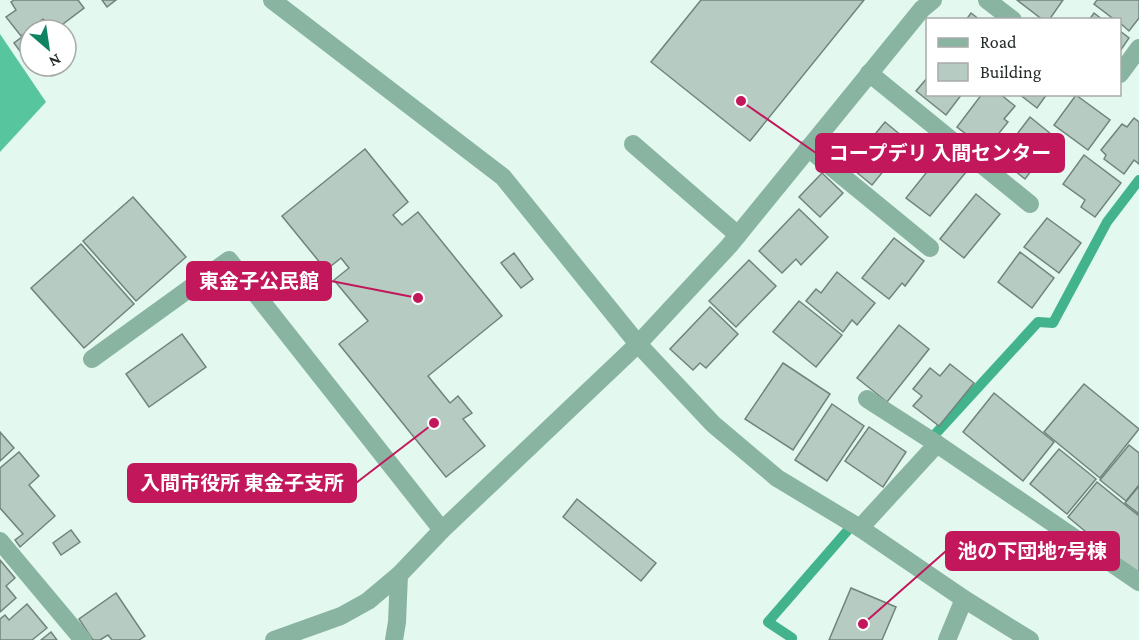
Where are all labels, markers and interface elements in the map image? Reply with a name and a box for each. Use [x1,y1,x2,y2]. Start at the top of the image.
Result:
north arrow [18,18,78,78]
legend [926,18,1121,96]
text: Road [980,32,1017,52]
text: N [46,51,64,71]
text: Building [980,62,1042,82]
callout: コープデリ 入間センター [816,134,1064,172]
text: コープデリ 入間センター [829,142,1051,164]
callout: 東金子公民館 [187,262,331,300]
text: 東金子公民館 [199,270,319,292]
callout: 入間市役所 東金子支所 [128,464,356,502]
text: 入間市役所 東金子支所 [140,472,344,494]
callout: 池の下団地7号棟 [946,532,1119,570]
text: 池の下団地7号棟 [957,540,1107,562]

